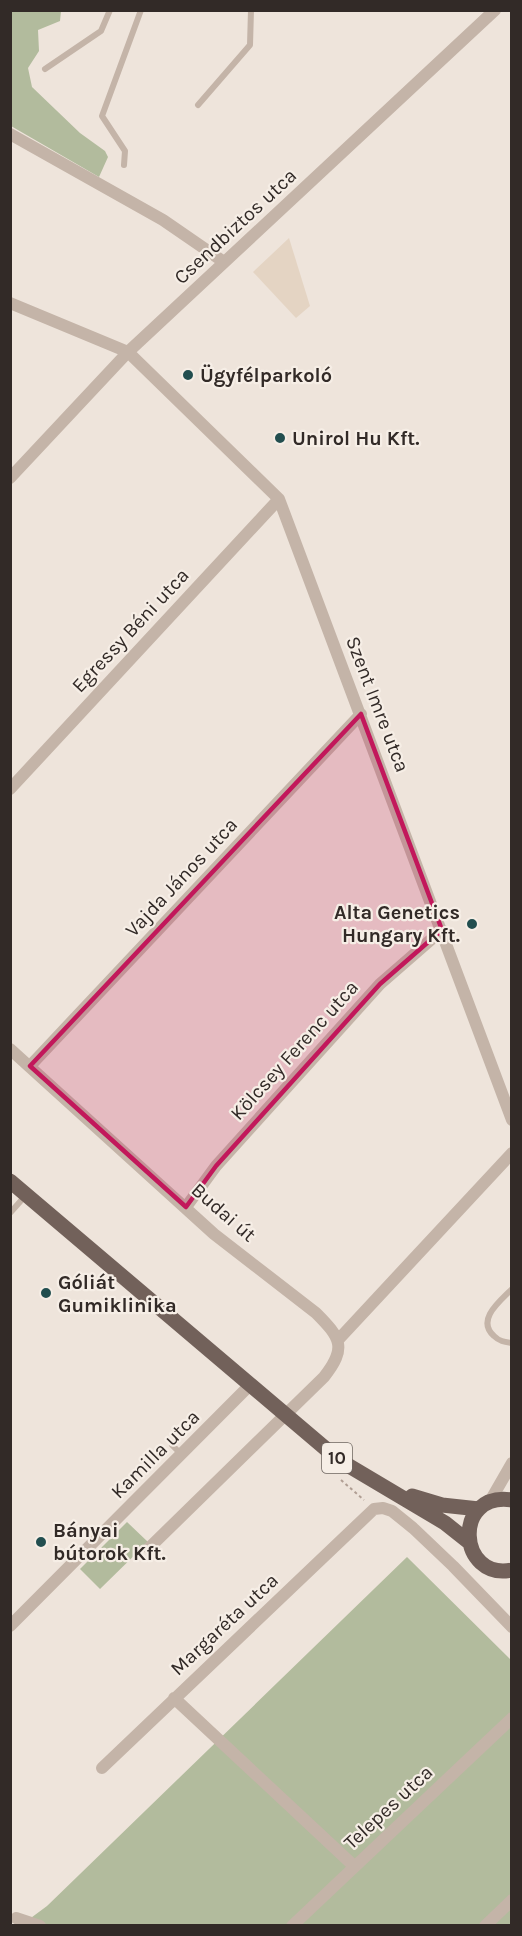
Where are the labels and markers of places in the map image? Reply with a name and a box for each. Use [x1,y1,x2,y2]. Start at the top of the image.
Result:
place label: Ügyfélparkoló [200,364,332,387]
marker: Ügyfélparkoló [181,368,195,382]
place label: Unirol Hu Kft. [292,427,419,450]
marker: Unirol Hu Kft. [273,431,287,445]
place label: Alta Genetics Hungary Kft. [334,901,460,947]
marker: Alta Genetics Hungary Kft. [465,917,479,931]
place label: Góliát Gumiklinika [58,1271,177,1317]
marker: Góliát Gumiklinika [39,1286,53,1300]
place label: Bányai bútorok Kft. [53,1519,166,1565]
marker: Bányai bútorok Kft. [34,1535,48,1549]

